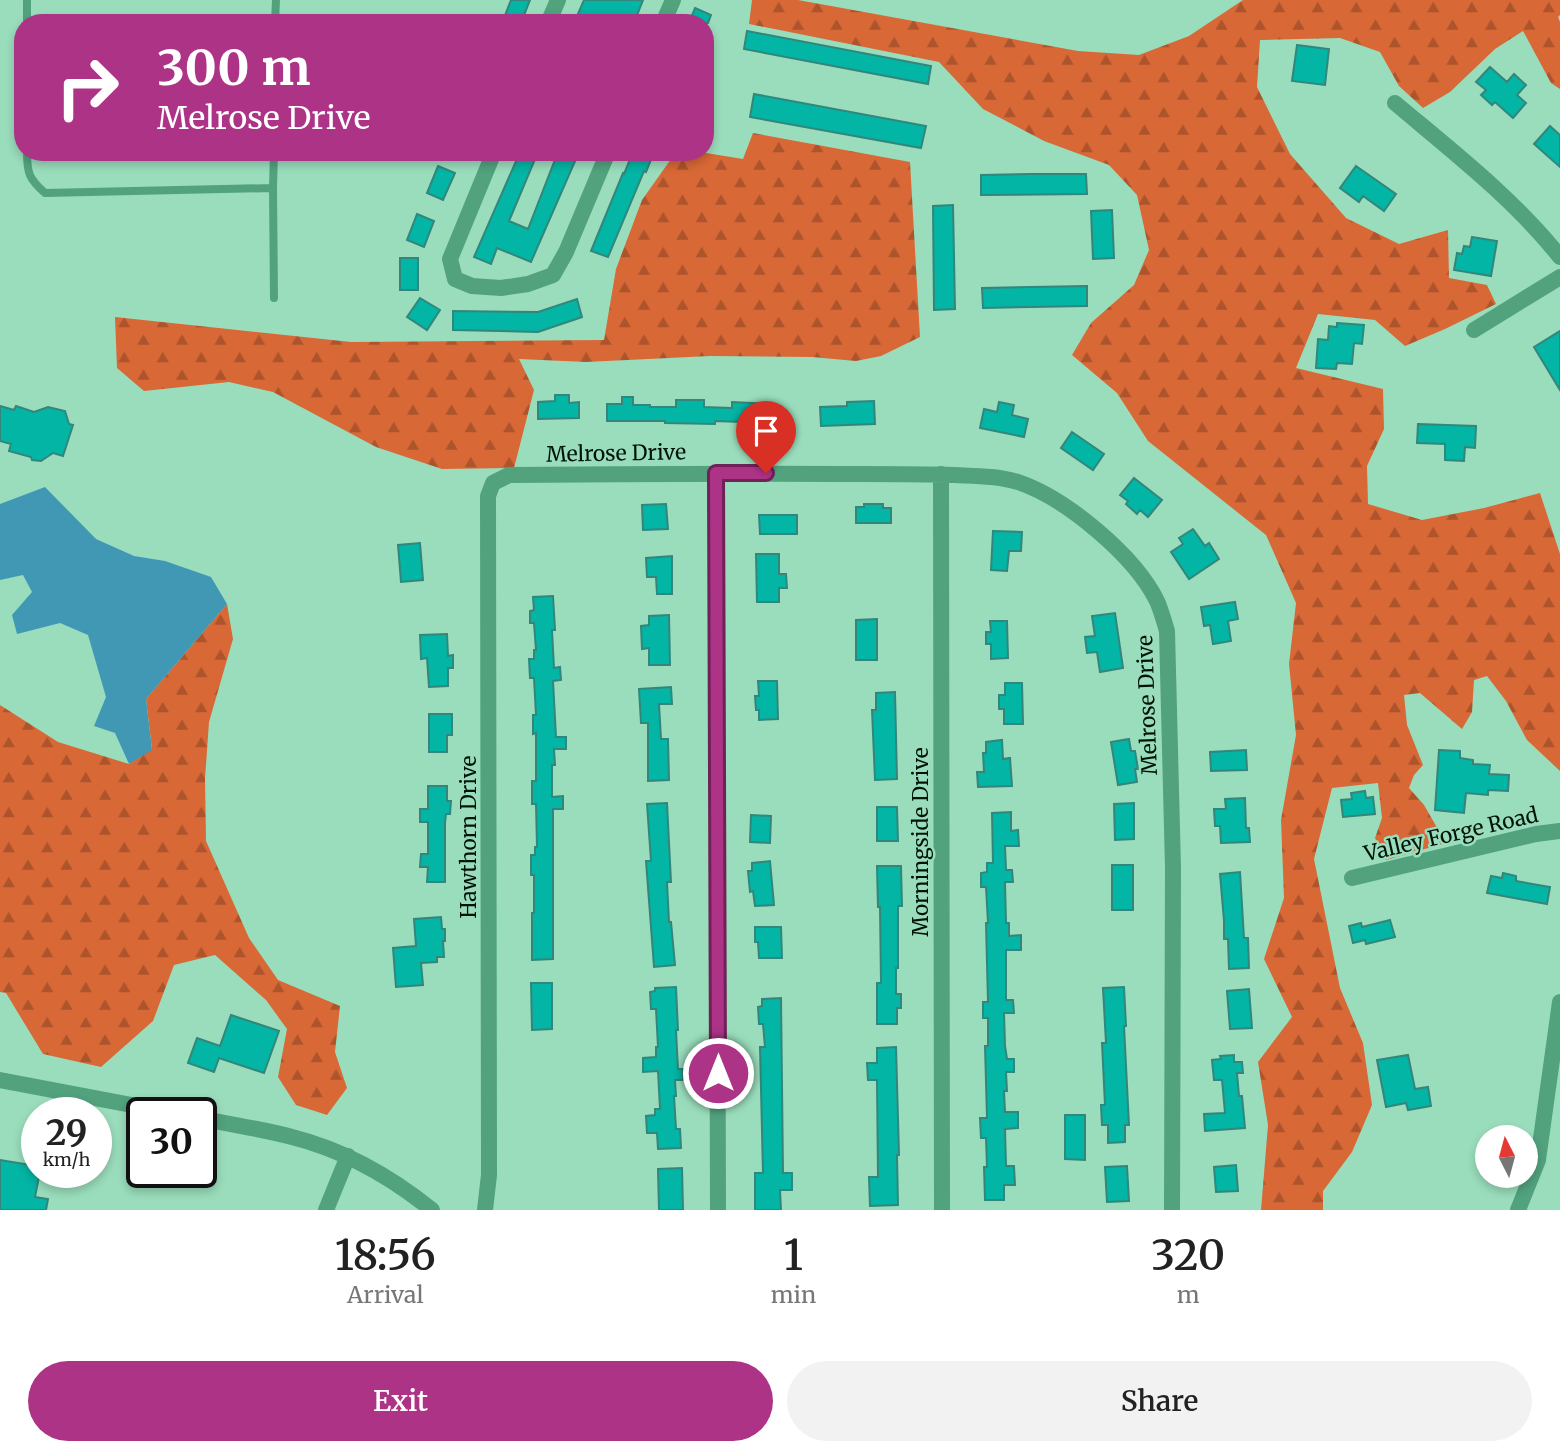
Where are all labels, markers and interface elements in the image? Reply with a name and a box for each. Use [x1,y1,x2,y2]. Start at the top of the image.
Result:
text: 300 m [157,37,311,98]
icon: right [42,42,133,133]
text: Melrose Drive [157,98,370,138]
pin [736,401,796,473]
icon: arrive [747,412,785,450]
street label: Melrose Drive [546,438,686,468]
street label: Melrose Drive [1131,635,1163,775]
street label: Morningside Drive [907,747,934,937]
street label: Hawthorn Drive [455,755,482,918]
street label: Valley Forge Road [1360,801,1541,867]
position arrow [681,1036,755,1110]
speed limit sign: 30 [126,1097,217,1188]
text: 29 [46,1111,87,1155]
north arrow [1475,1125,1538,1188]
map controls [1475,1125,1538,1188]
text: km/h [43,1148,90,1171]
text: 18:56 [335,1229,436,1281]
text: 1 [784,1229,803,1281]
text: 320 [1151,1229,1225,1281]
text: Arrival [347,1280,424,1309]
text: min [771,1280,816,1309]
text: m [1177,1280,1200,1309]
button: Exit [28,1361,773,1441]
button: Share [787,1361,1532,1441]

